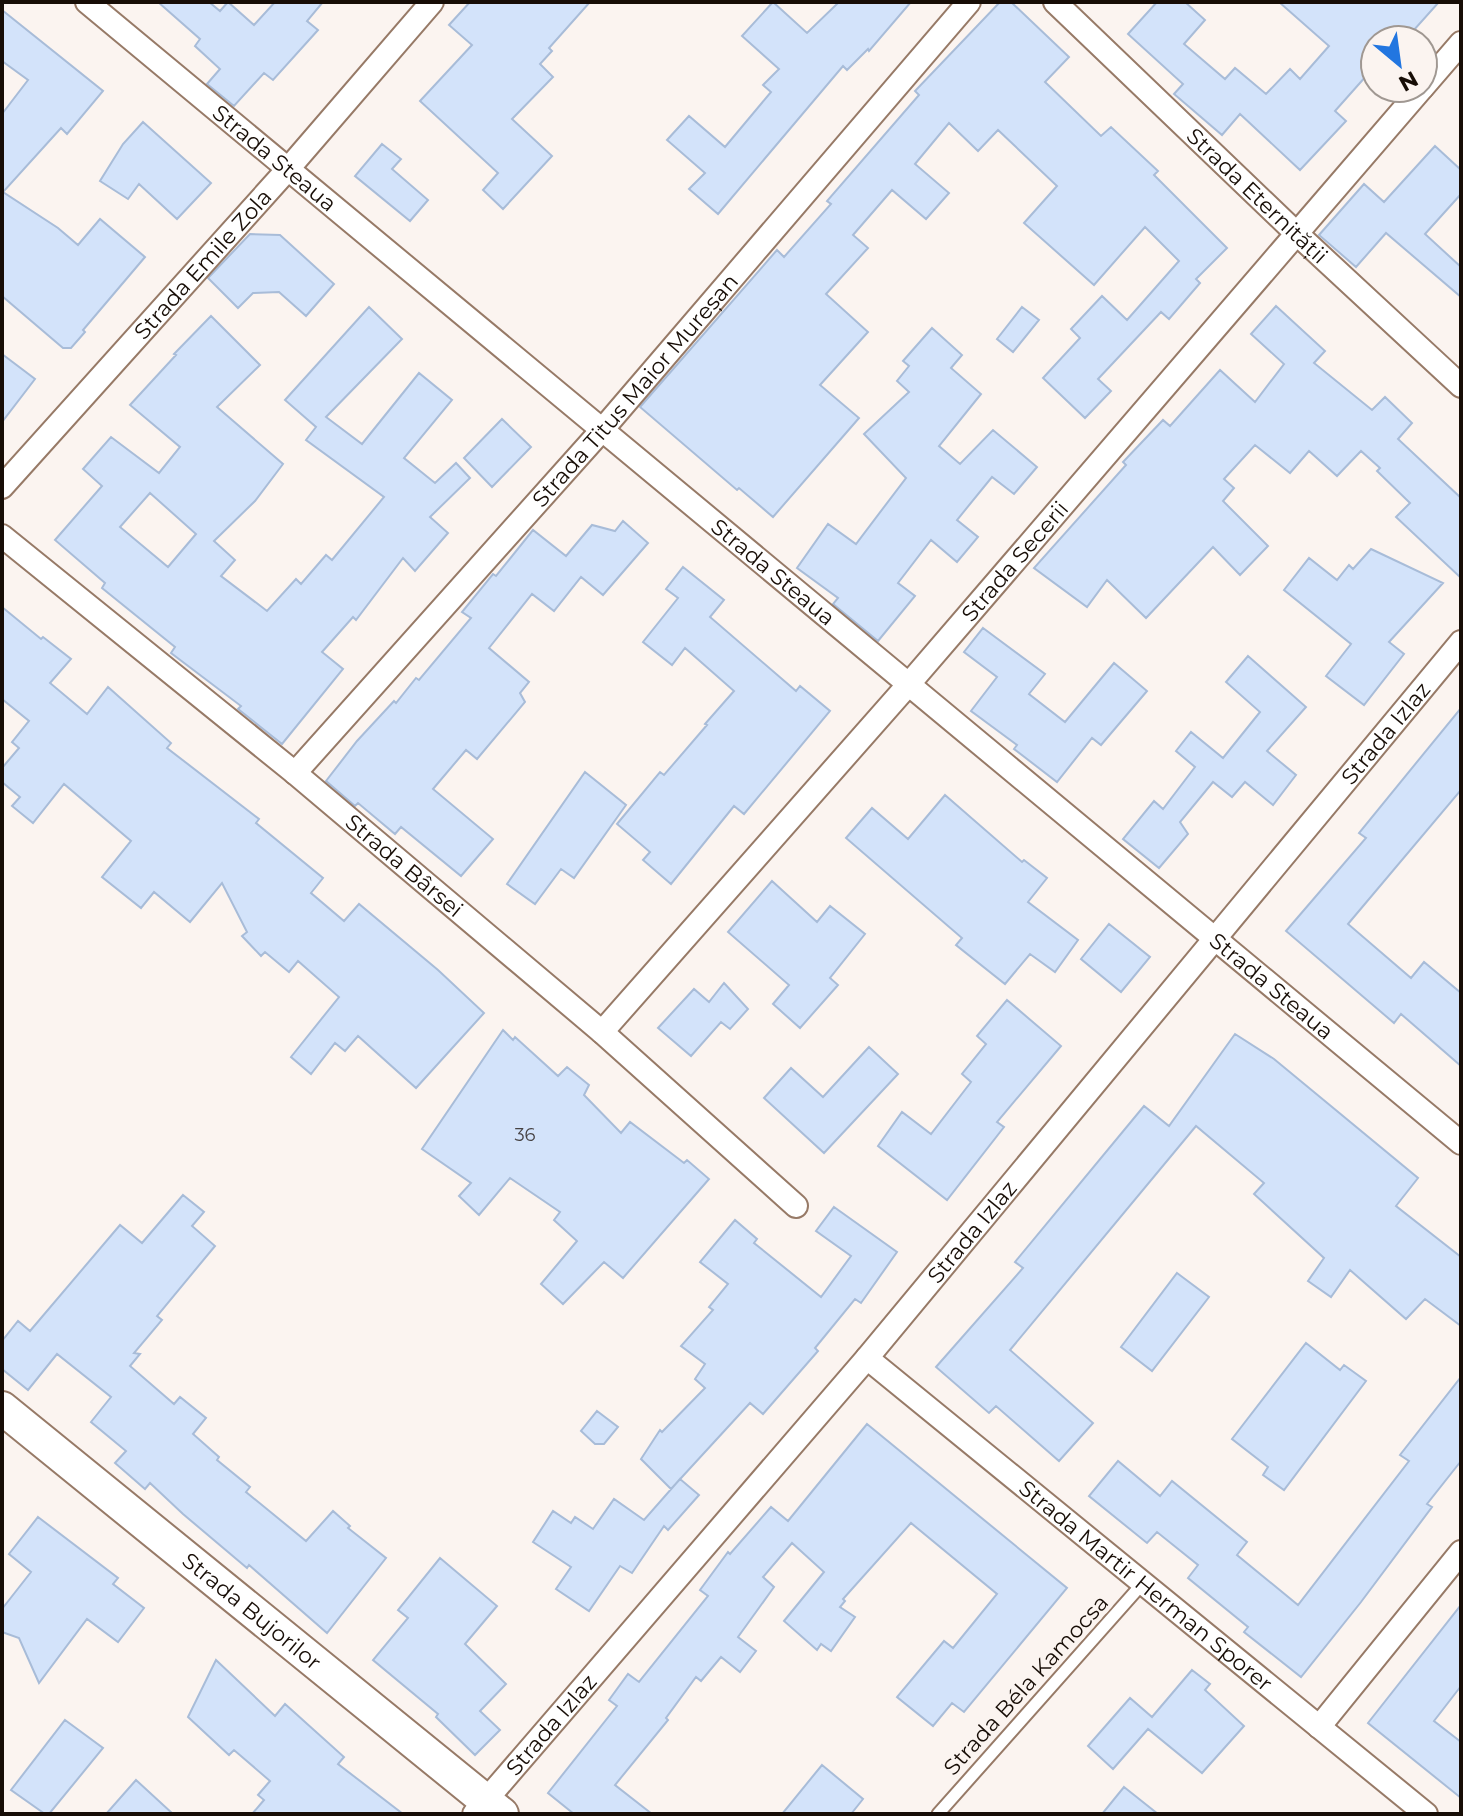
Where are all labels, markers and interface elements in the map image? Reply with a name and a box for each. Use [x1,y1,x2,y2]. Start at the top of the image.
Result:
north arrow [1359,24,1439,104]
text: N [1394,65,1423,97]
street label: Strada Steaua [207,99,342,217]
street label: Strada Eternității [1181,122,1333,269]
street label: Strada Emile Zola [128,183,277,345]
street label: Strada Titus Maior Mureșan [526,268,744,512]
street label: Strada Secerii [955,496,1074,627]
street label: Strada Steaua [706,513,841,631]
street label: Strada Izlaz [1335,676,1436,790]
street label: Strada Bârsei [340,808,469,922]
street label: Strada Steaua [1204,927,1339,1045]
house number: 36 [514,1124,536,1146]
street label: Strada Izlaz [921,1175,1022,1289]
street label: Strada Martir Herman Sporer [1014,1474,1278,1697]
street label: Strada Bujorilor [177,1546,327,1675]
street label: Strada Béla Kamocsa [938,1589,1114,1781]
street label: Strada Izlaz [500,1668,602,1781]

